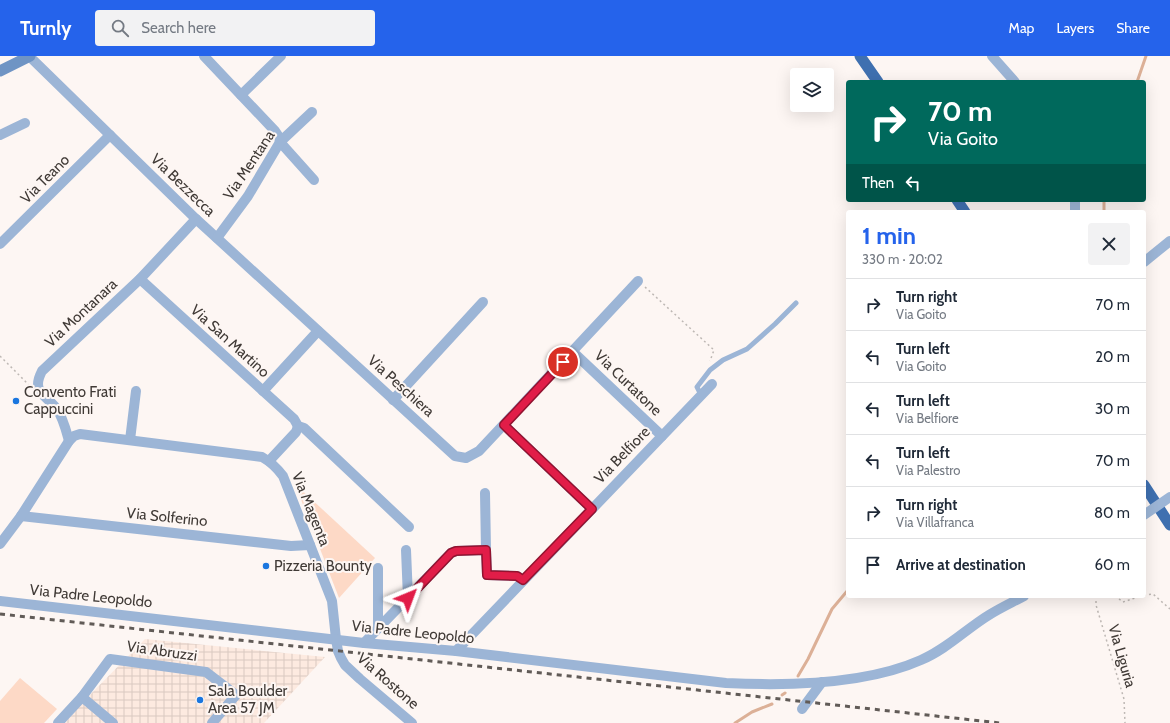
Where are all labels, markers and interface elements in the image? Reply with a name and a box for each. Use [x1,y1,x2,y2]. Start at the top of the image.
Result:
search box [95,10,375,46]
text: Turnly [20,17,71,40]
icon: search [109,17,131,39]
text: Search here [141,19,216,37]
text: Map [1009,19,1034,37]
text: Layers [1056,19,1094,37]
text: Share [1116,19,1150,37]
map controls [790,68,834,112]
button: layers [790,68,834,112]
text: 70 m [928,94,992,128]
icon: right [862,96,914,148]
street label: Via Mentana [219,126,279,203]
text: Via Goito [928,128,998,150]
street label: Via Bezzecca [147,150,220,221]
street label: Via Teano [17,151,73,207]
icon: left [902,172,924,194]
text: Then [862,174,894,192]
text: 1 min [862,221,916,250]
button: close [1088,223,1130,265]
text: 330 m · 20:02 [862,251,943,267]
street label: Via Montanara [41,275,121,351]
text: Turn right [896,288,957,306]
icon: right [862,294,884,316]
text: 70 m [1096,296,1130,314]
street label: Via San Martino [187,301,273,381]
text: Via Goito [896,306,946,322]
text: Turn left [896,340,950,358]
pin [546,345,580,379]
street label: Via Curtatone [591,346,666,420]
icon: left [862,346,884,368]
text: 20 m [1095,348,1130,366]
street label: Via Peschiera [364,351,439,421]
icon: arrive [552,351,574,373]
text: Via Goito [896,358,946,374]
place label: Convento Frati Cappuccini [24,383,116,418]
text: Turn left [896,392,950,410]
marker: Convento Frati Cappuccini [11,396,21,406]
icon: left [862,398,884,420]
text: 30 m [1095,400,1130,418]
text: Via Belfiore [896,410,959,426]
street label: Via Belfiore [590,422,654,487]
text: Turn left [896,444,950,462]
icon: left [862,450,884,472]
text: 70 m [1096,452,1130,470]
text: Via Palestro [896,462,960,478]
street label: Via Magenta [288,469,334,550]
text: Turn right [896,496,957,514]
icon: right [862,502,884,524]
street label: Via Solferino [126,504,208,530]
text: 80 m [1094,504,1130,522]
text: Via Villafranca [896,514,974,530]
icon: arrive [862,554,884,576]
text: Arrive at destination [896,556,1026,574]
text: 60 m [1094,556,1130,574]
place label: Pizzeria Bounty [274,557,372,575]
marker: Pizzeria Bounty [261,561,271,571]
position arrow [387,577,429,619]
street label: Via Padre Leopoldo [29,581,153,611]
street label: Via Padre Leopoldo [351,617,475,647]
street label: Via Liguria [1104,622,1140,690]
street label: Via Abruzzi [126,637,198,665]
street label: Via Rostone [353,649,423,713]
place label: Sala Boulder Area 57 JM [208,682,288,717]
marker: Sala Boulder Area 57 JM [195,695,205,705]

